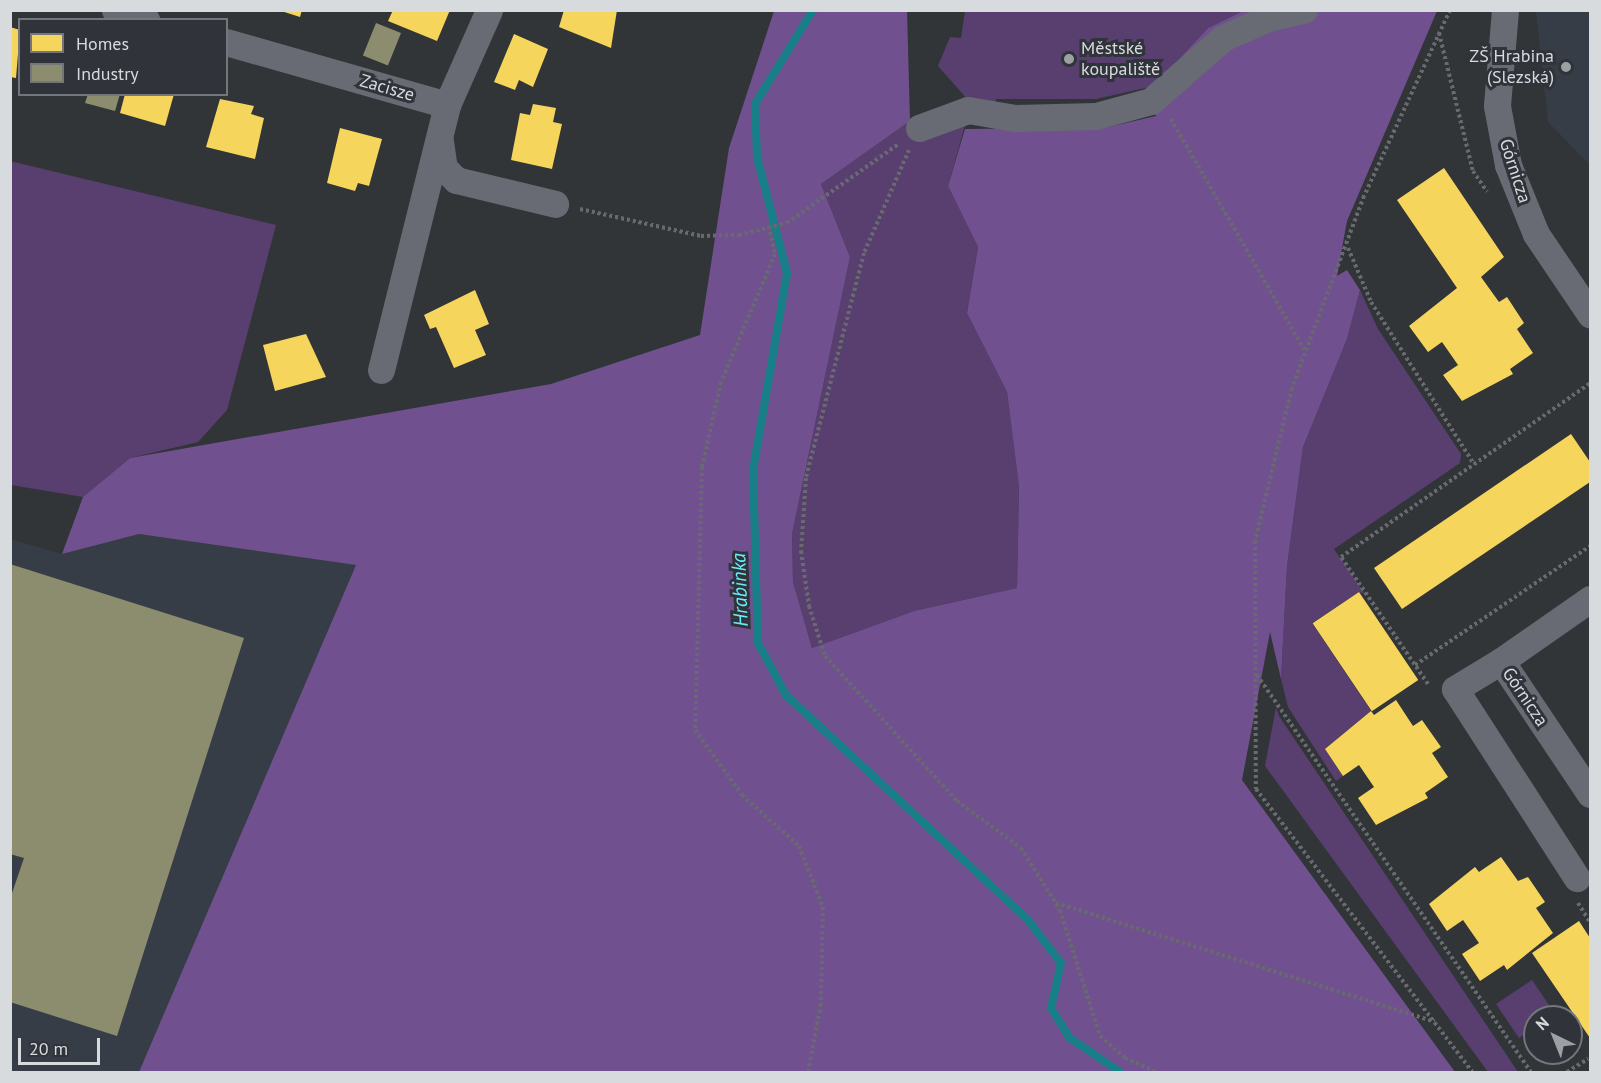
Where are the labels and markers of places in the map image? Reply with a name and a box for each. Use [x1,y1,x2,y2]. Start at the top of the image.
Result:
place label: Městské koupaliště [1081,38,1160,80]
place label: ZŠ Hrabina (Slezská) [1469,46,1554,88]
marker: Městské koupaliště [1062,52,1076,66]
marker: ZŠ Hrabina (Slezská) [1559,60,1573,74]

